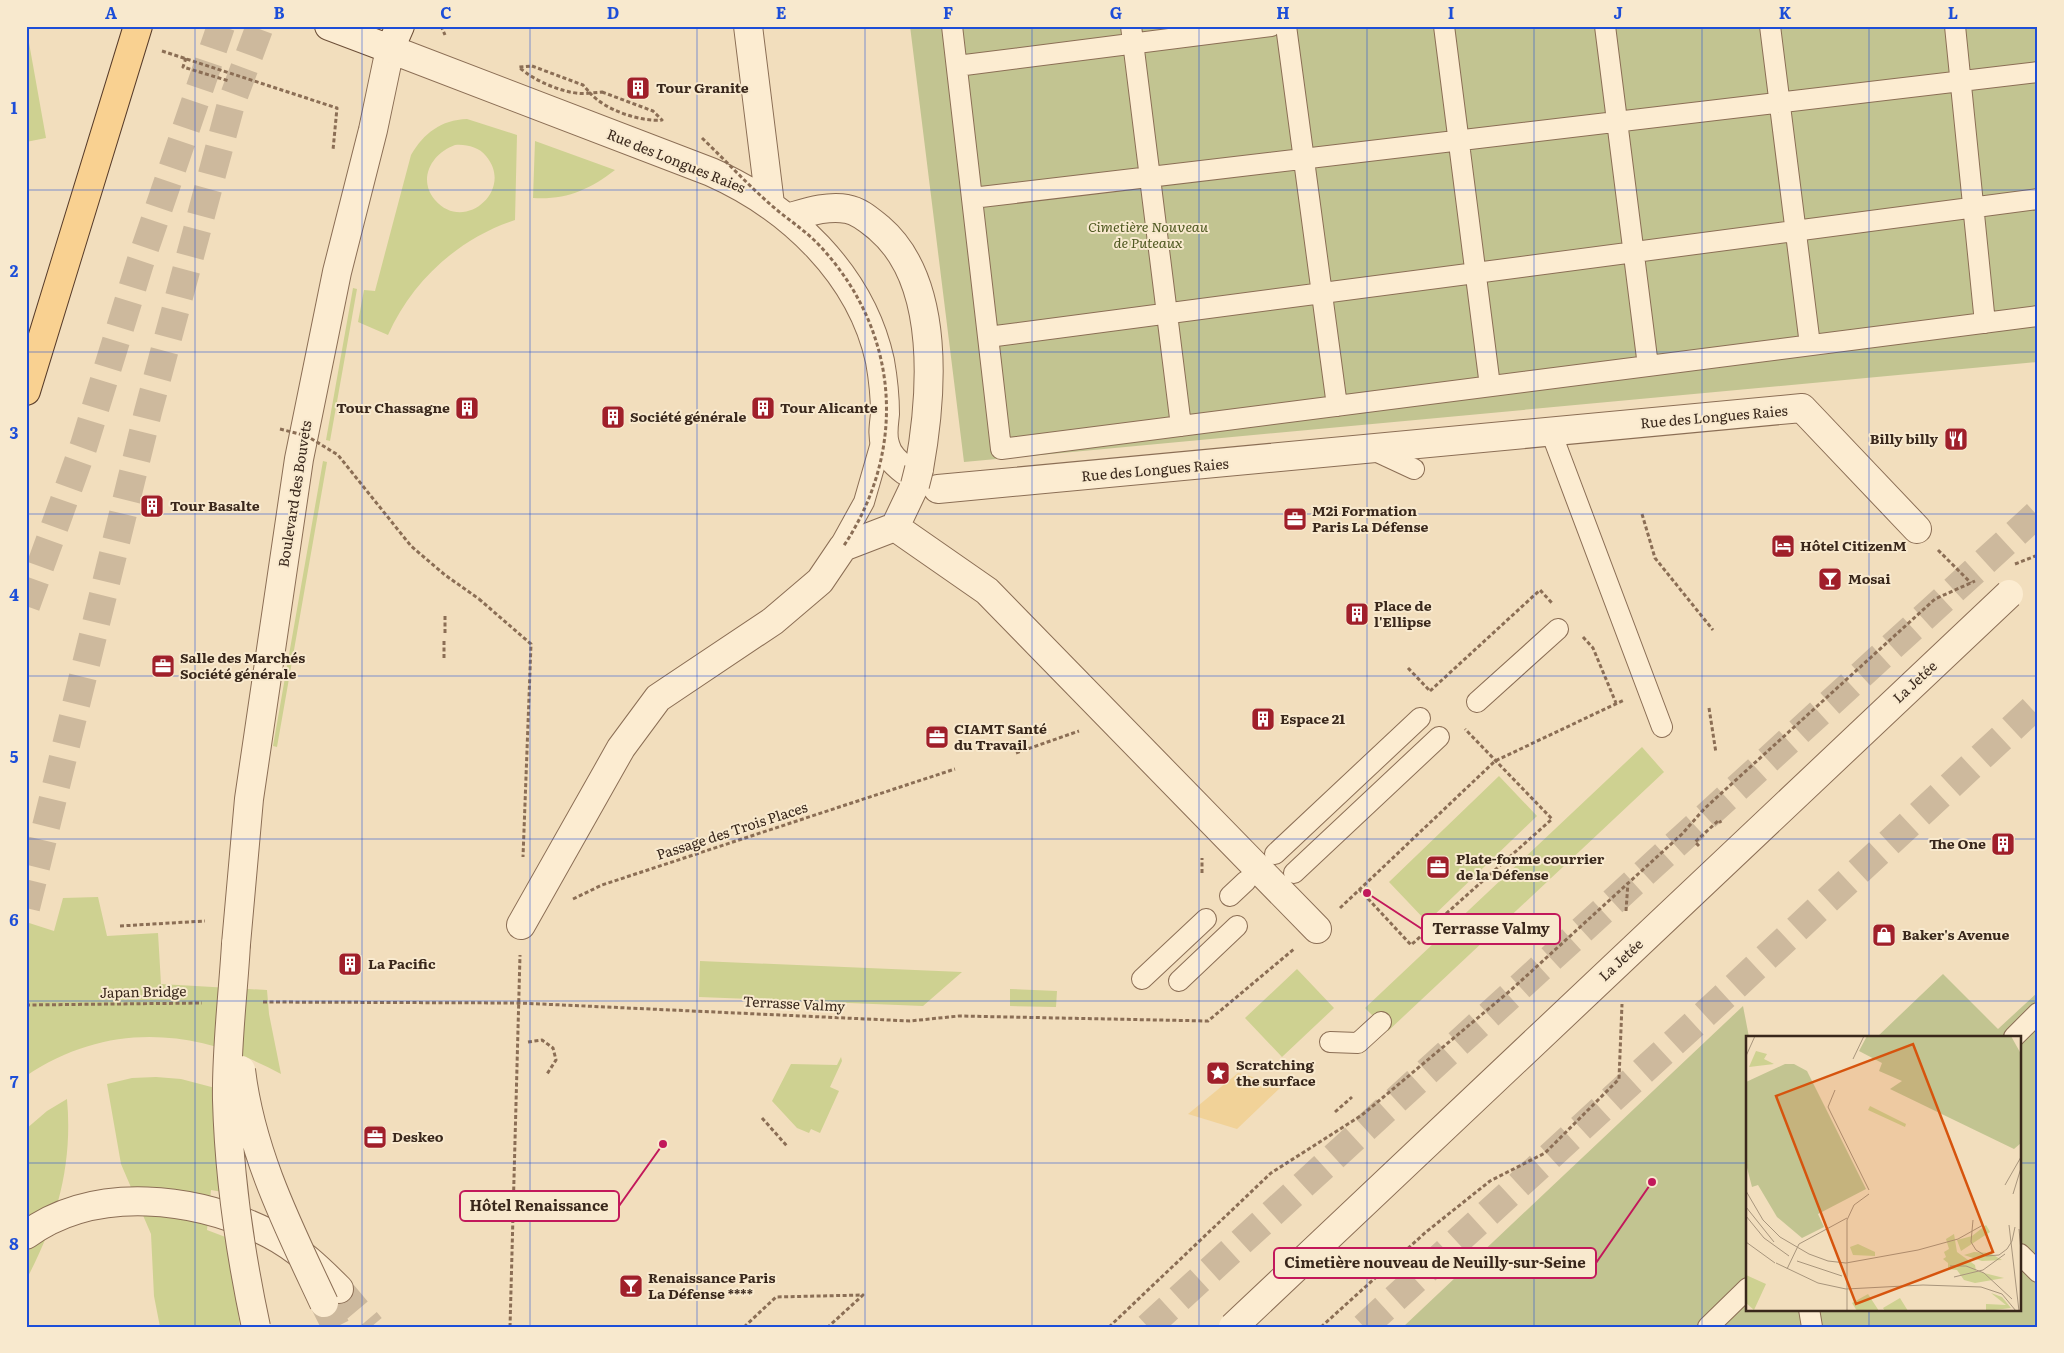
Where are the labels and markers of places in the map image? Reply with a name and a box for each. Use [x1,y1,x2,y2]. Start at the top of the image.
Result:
building icon: Tour Granite [625,75,651,101]
place label: Tour Granite [656,77,749,97]
building icon: Tour Chassagne [454,395,480,421]
building icon: Tour Alicante [750,395,776,421]
place label: Tour Chassagne [336,397,450,417]
place label: Tour Alicante [780,397,878,417]
building icon: Société générale [600,404,626,430]
place label: Société générale [630,406,746,426]
restaurant icon: Billy billy [1943,426,1969,452]
place label: Billy billy [1870,428,1938,448]
building icon: Tour Basalte [139,493,165,519]
place label: Tour Basalte [170,495,260,515]
place label: M2i Formation Paris La Défense [1312,500,1428,536]
office icon: M2i Formation Paris La Défense [1282,506,1308,532]
hotel icon: Hôtel CitizenM [1770,533,1796,559]
place label: Hôtel CitizenM [1800,535,1907,555]
bar icon: Mosai [1817,566,1843,592]
place label: Mosai [1848,568,1891,588]
place label: Place de l'Ellipse [1374,595,1432,631]
building icon: Place de l'Ellipse [1344,601,1370,627]
place label: Salle des Marchés Société générale [180,647,305,683]
office icon: Salle des Marchés Société générale [150,653,176,679]
building icon: Espace 21 [1250,706,1276,732]
place label: Espace 21 [1280,708,1345,728]
place label: CIAMT Santé du Travail [954,718,1047,754]
office icon: CIAMT Santé du Travail [924,724,950,750]
building icon: The One [1990,831,2016,857]
place label: The One [1929,833,1986,853]
place label: Plate-forme courrier de la Défense [1456,848,1605,884]
office icon: Plate-forme courrier de la Défense [1425,854,1451,880]
callout: Terrasse Valmy [1422,914,1560,944]
shop icon: Baker's Avenue [1871,922,1897,948]
place label: Baker's Avenue [1902,924,2010,944]
building icon: La Pacific [337,951,363,977]
place label: La Pacific [368,953,436,973]
place label: Scratching the surface [1236,1054,1316,1090]
place icon: Scratching the surface [1205,1060,1231,1086]
office icon: Deskeo [362,1124,388,1150]
place label: Deskeo [392,1126,444,1146]
callout: Hôtel Renaissance [460,1191,619,1221]
callout: Cimetière nouveau de Neuilly-sur-Seine [1274,1248,1596,1278]
place label: Renaissance Paris La Défense **** [648,1267,775,1303]
bar icon: Renaissance Paris La Défense **** [618,1273,644,1299]

